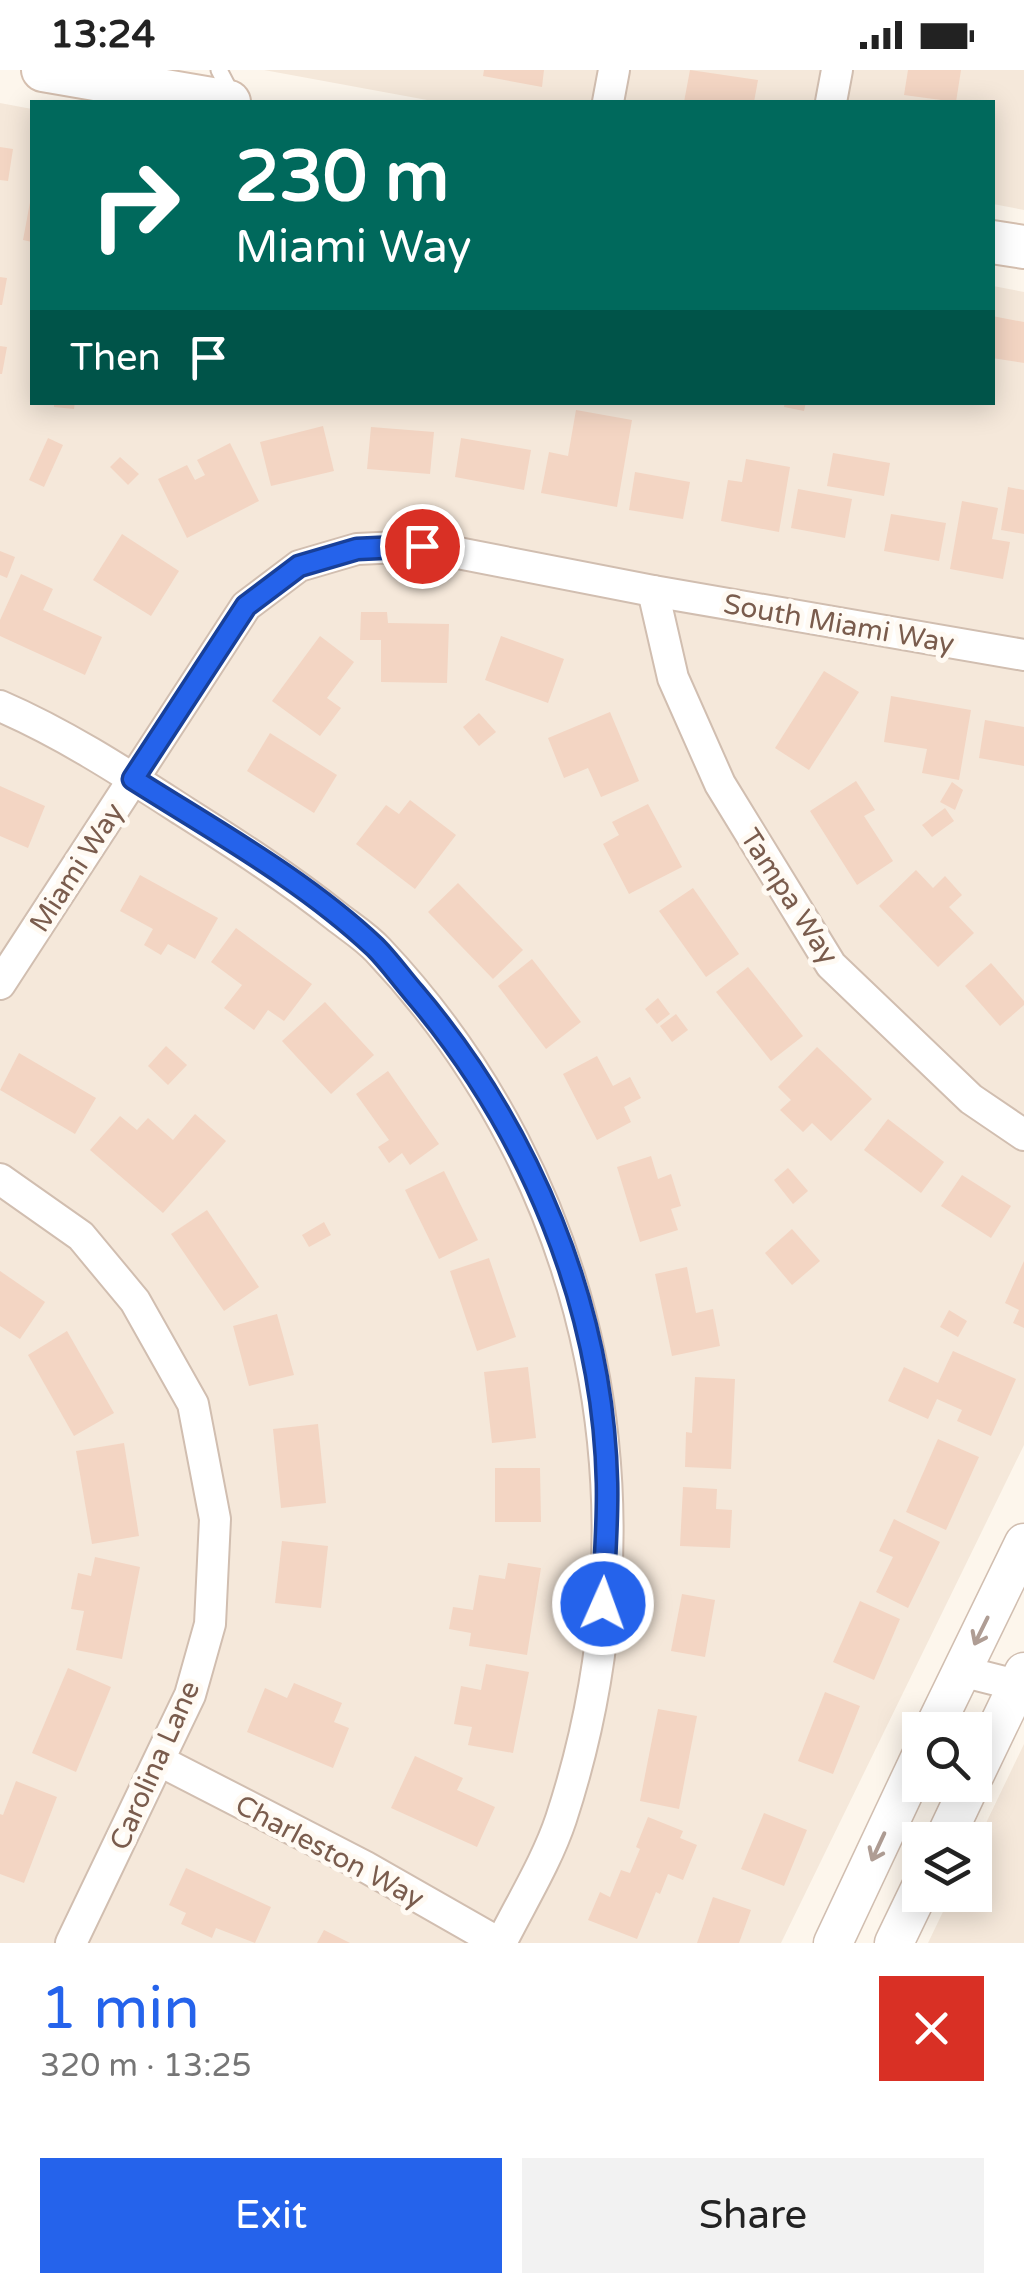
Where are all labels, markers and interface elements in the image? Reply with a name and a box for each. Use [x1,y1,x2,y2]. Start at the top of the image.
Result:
text: 13:24 [50,12,155,58]
text: 230 m [235,136,449,220]
icon: right [70,140,200,270]
text: Miami Way [235,221,471,275]
icon: arrive [181,330,236,385]
text: Then [70,335,161,381]
pin [380,504,465,589]
icon: arrive [395,519,450,574]
street label: South Miami Way [721,587,957,661]
street label: Miami Way [23,797,131,939]
street label: Tampa Way [733,822,846,971]
position arrow [551,1552,655,1656]
one-way arrow [971,1615,990,1645]
street label: Carolina Lane [103,1676,207,1855]
map controls [902,1712,992,1912]
button: search [902,1712,992,1802]
street label: Charleston Way [229,1788,430,1916]
button: layers [902,1822,992,1912]
one-way arrow [868,1831,887,1861]
text: 1 min [40,1973,200,2045]
button: close [879,1976,984,2081]
text: 320 m · 13:25 [40,2047,252,2085]
button: Exit [40,2158,502,2273]
button: Share [522,2158,984,2273]

